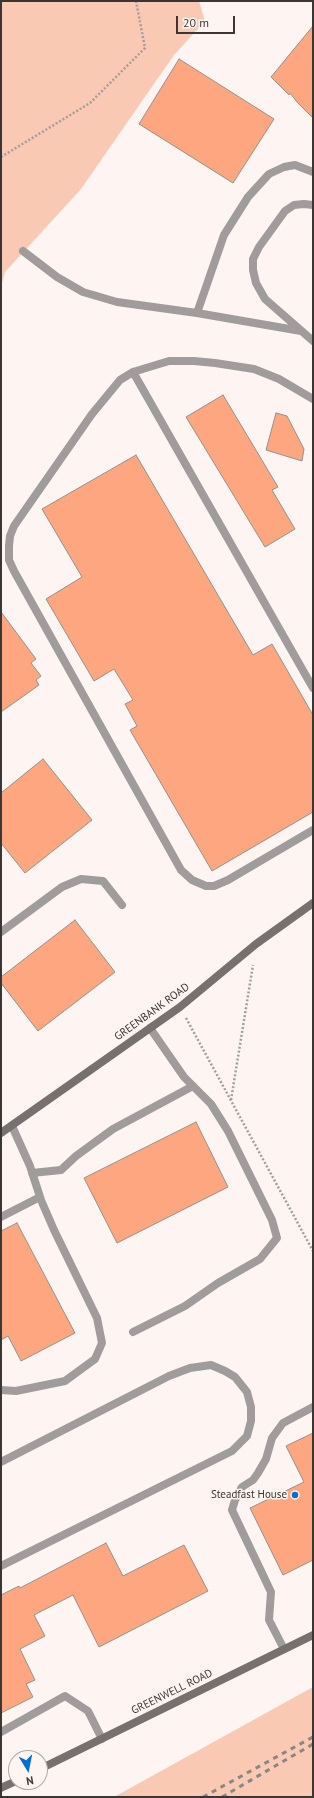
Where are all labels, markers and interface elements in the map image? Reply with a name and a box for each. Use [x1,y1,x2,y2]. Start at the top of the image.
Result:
scale bar [178,8,237,34]
text: 20 m [183,15,209,30]
street label: GREENBANK ROAD [112,980,192,1044]
place label: Steadfast House [211,1488,287,1502]
marker: Steadfast House [290,1490,300,1500]
street label: GREENWELL ROAD [129,1667,215,1717]
north arrow [8,1750,48,1790]
text: N [25,1773,35,1788]

